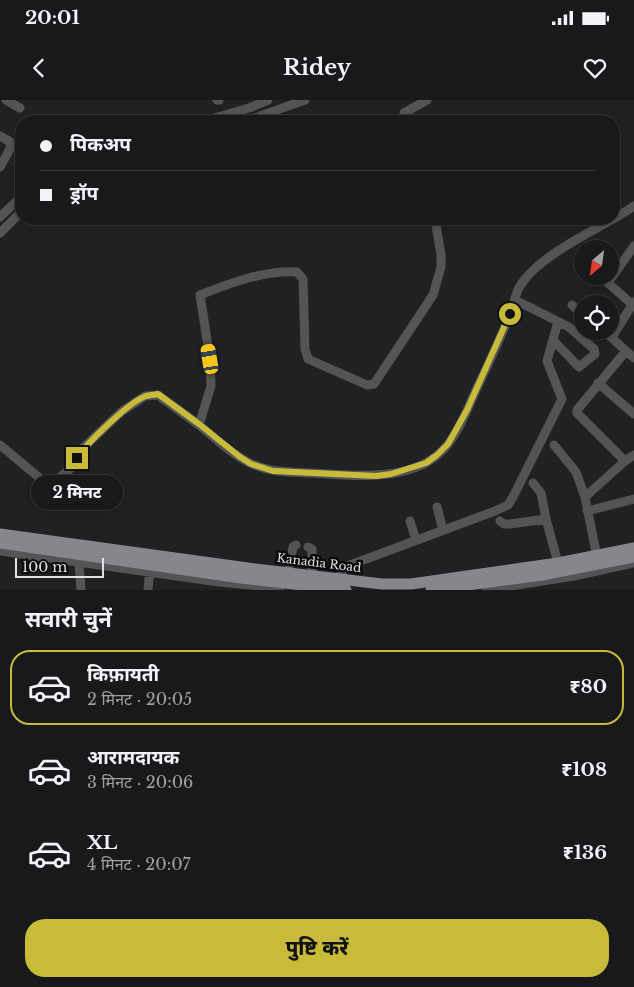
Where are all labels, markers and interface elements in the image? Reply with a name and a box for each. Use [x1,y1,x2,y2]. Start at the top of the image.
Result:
text: 20:01 [25,6,80,29]
icon: back [25,54,53,82]
text: Ridey [283,54,351,81]
icon: heart [581,54,609,82]
text: पिकअप [70,133,131,156]
text: ड्रॉप [70,182,98,205]
north arrow [574,240,619,285]
map controls [574,240,619,340]
button: locate [574,295,619,340]
route start [499,303,521,325]
car [200,343,219,375]
route end [66,447,88,469]
callout: 2 मिनट [31,476,123,510]
text: 2 मिनट [52,482,102,502]
street label: Kanadia Road [276,550,362,575]
scale bar [15,554,104,578]
text: 100 m [22,558,67,576]
text: सवारी चुनें [25,606,112,633]
text: किफ़ायती [87,663,159,686]
icon: car [27,665,72,710]
text: ₹80 [570,675,607,698]
text: 2 मिनट · 20:05 [87,689,192,709]
text: आरामदायक [87,746,179,769]
icon: car [27,748,72,793]
text: ₹108 [561,758,607,781]
text: 3 मिनट · 20:06 [87,772,193,792]
icon: car [27,831,72,876]
text: XL [87,831,117,854]
text: ₹136 [563,841,607,864]
text: 4 मिनट · 20:07 [87,854,191,874]
button: पुष्टि करें [25,919,609,977]

